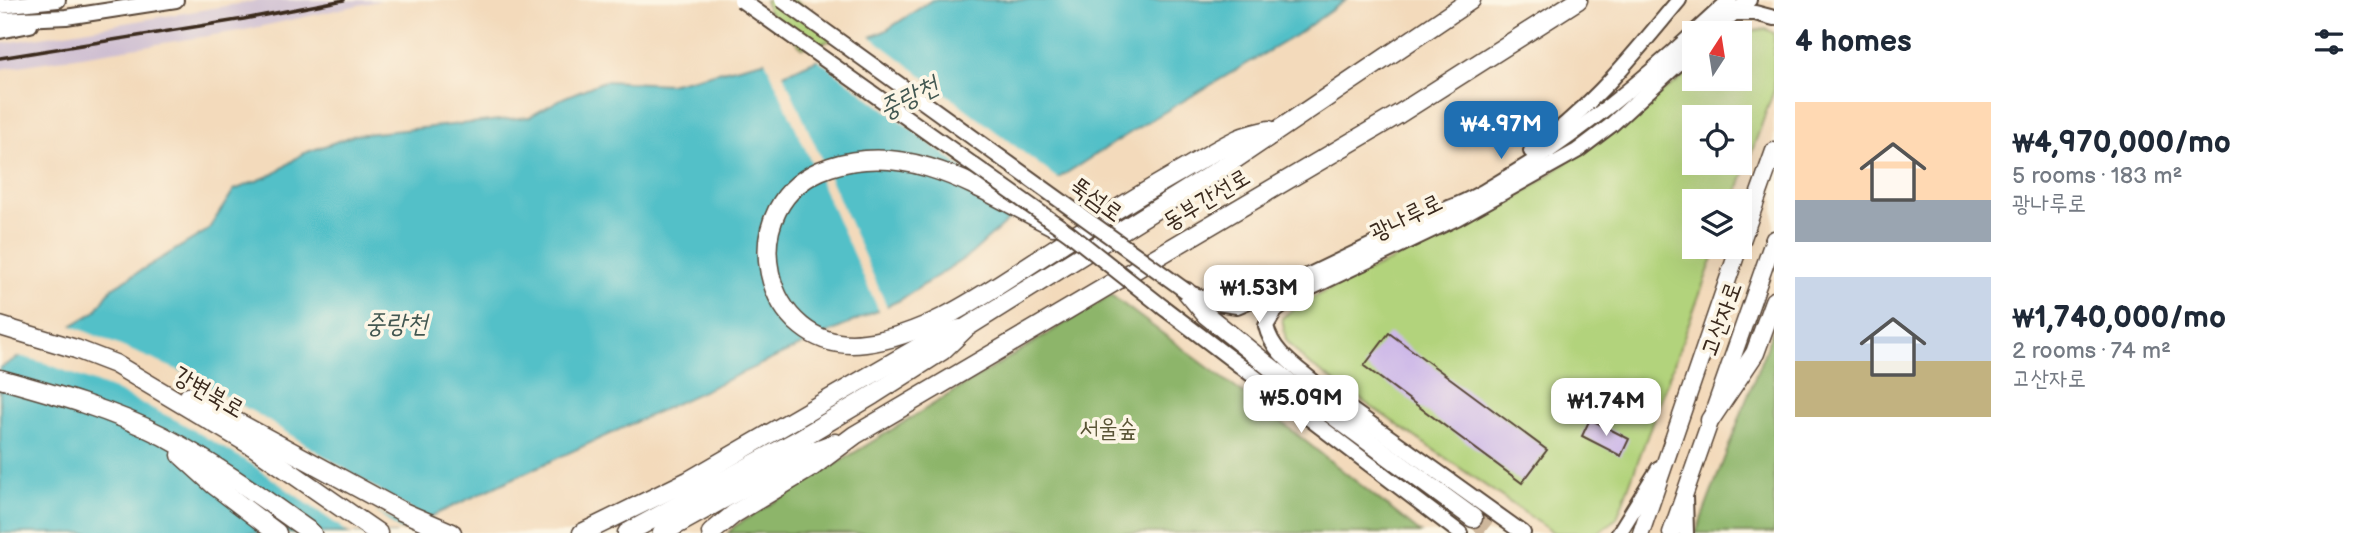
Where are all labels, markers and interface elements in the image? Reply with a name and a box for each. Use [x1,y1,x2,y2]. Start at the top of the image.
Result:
north arrow [1682,21,1752,91]
map controls [1682,21,1752,259]
icon: filters [2310,23,2348,61]
text: 4 homes [1795,24,1912,60]
water label: 중랑천 [874,69,946,126]
pin: ₩4.97M [1444,102,1558,161]
button: locate [1682,105,1752,175]
text: ₩4.97M [1460,110,1542,138]
text: ₩4,970,000/mo [2012,125,2231,161]
icon: home [1851,130,1935,214]
street label: 동부간선로 [1157,162,1255,237]
text: 5 rooms · 183 m² [2012,162,2182,190]
street label: 뚝섬로 [1065,171,1129,228]
street label: 광나루로 [1365,187,1447,247]
button: layers [1682,189,1752,259]
text: 광나루로 [2012,190,2086,218]
pin: ₩1.53M [1202,266,1316,325]
text: ₩1.53M [1220,274,1298,302]
street label: 고산자로 [1695,278,1748,360]
text: ₩1,740,000/mo [2012,300,2226,336]
icon: home [1851,305,1935,389]
water label: 중랑천 [365,309,430,340]
text: 2 rooms · 74 m² [2012,337,2171,365]
street label: 강변북로 [168,361,249,424]
text: 고산자로 [2012,365,2086,393]
pin: ₩5.09M [1244,376,1358,435]
pin: ₩1.74M [1549,378,1663,438]
text: ₩5.09M [1259,384,1343,412]
text: ₩1.74M [1567,387,1645,415]
park label: 서울숲 [1079,414,1137,443]

